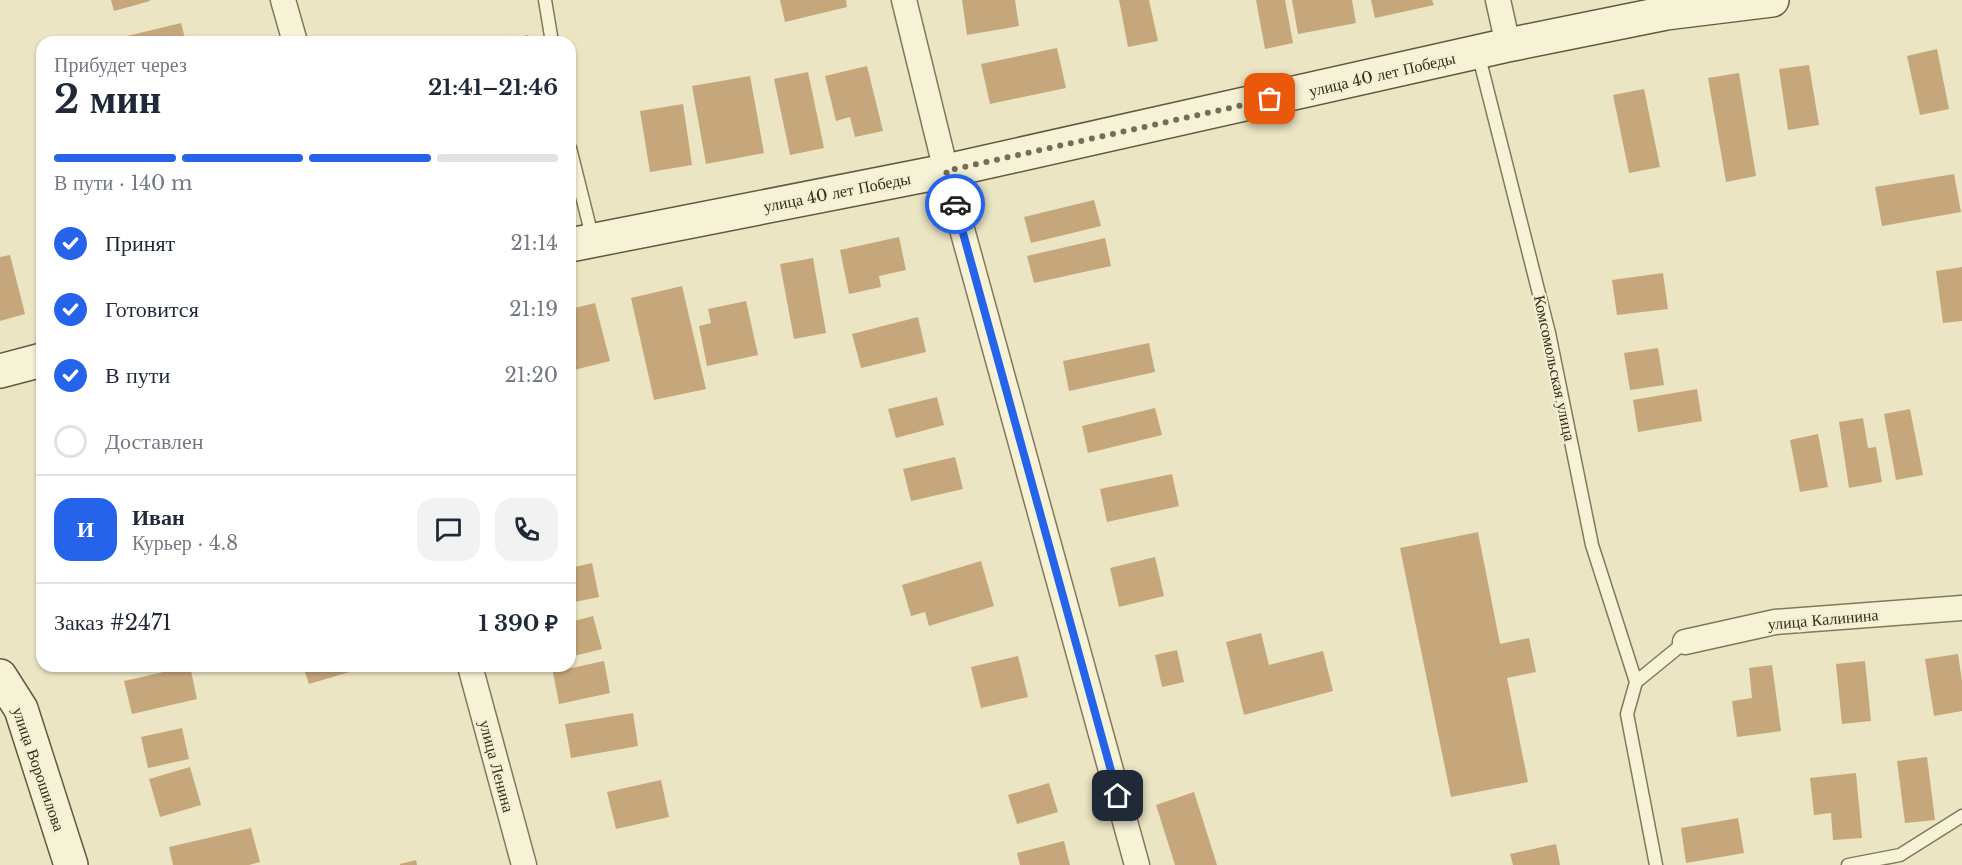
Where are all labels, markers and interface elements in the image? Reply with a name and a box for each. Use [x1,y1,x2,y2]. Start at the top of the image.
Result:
street label: улица 40 лет Победы [1307,47,1457,101]
text: Прибудет через [54,53,187,77]
pin [1244,73,1295,124]
text: 21:41–21:46 [428,74,558,101]
text: 2 мин [54,75,161,124]
icon: bag [1253,82,1286,115]
street label: улица 40 лет Победы [762,168,912,216]
text: В пути · 140 m [54,171,193,195]
courier [925,174,985,234]
icon: car [939,188,972,221]
icon: check [54,227,87,260]
text: Принят [105,230,175,257]
text: 21:14 [510,231,558,255]
icon: check [54,293,87,326]
street label: Комсомольская улица [1530,293,1580,443]
text: Готовится [105,296,199,323]
text: 21:19 [509,297,558,321]
icon: check [54,359,87,392]
text: В пути [105,362,170,389]
text: 21:20 [504,363,558,387]
text: Доставлен [105,428,204,455]
button: chat [417,498,480,561]
button: phone [495,498,558,561]
text: Иван [132,504,185,531]
text: И [77,516,94,543]
text: Курьер · 4.8 [132,531,238,555]
street label: улица Калинина [1767,604,1879,634]
text: Заказ #2471 [54,609,172,636]
text: 1 390 ₽ [478,610,558,637]
street label: улица Ворошилова [8,704,70,834]
street label: улица Ленина [475,718,519,814]
pin [1092,770,1143,821]
icon: home [1101,779,1134,812]

